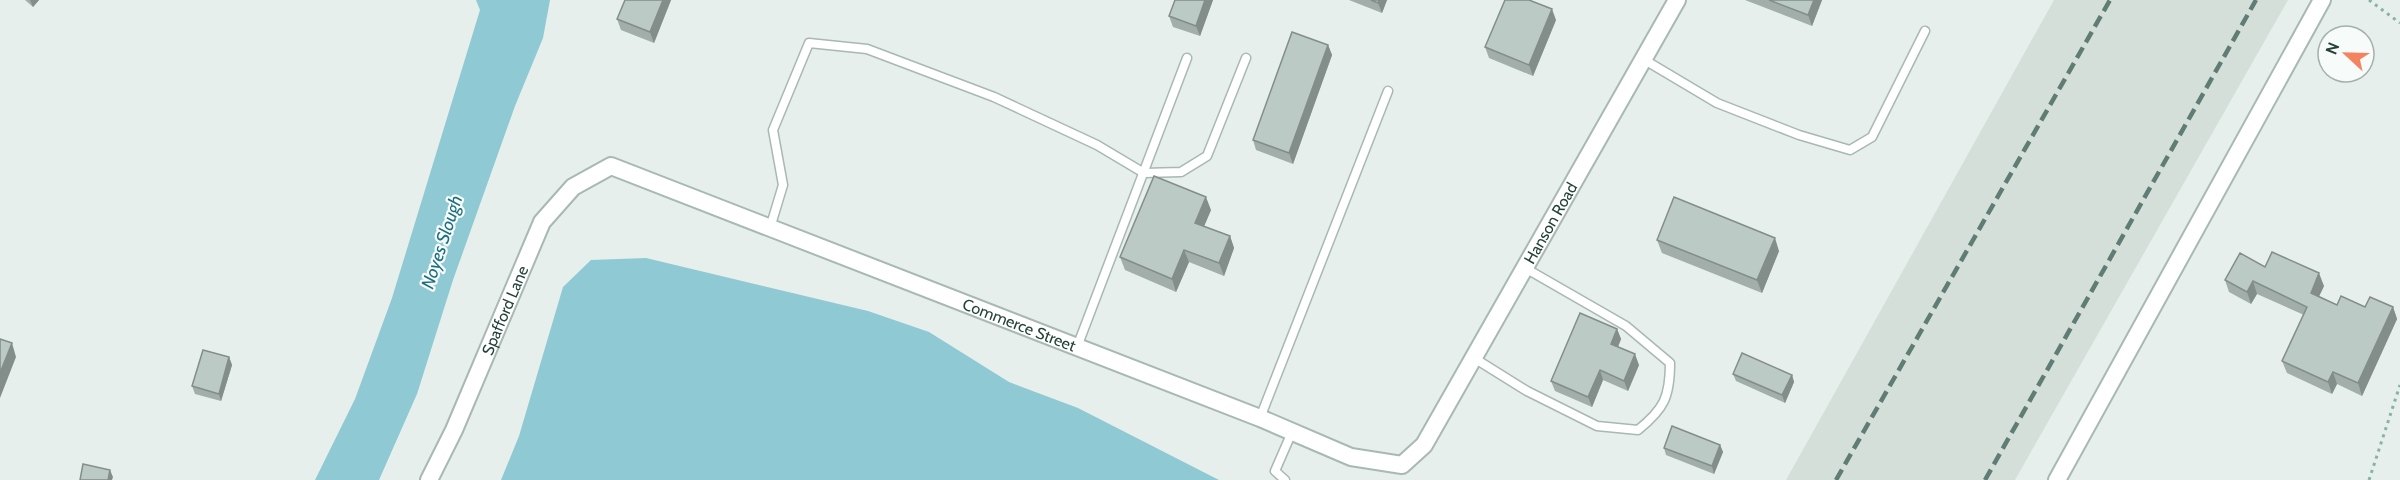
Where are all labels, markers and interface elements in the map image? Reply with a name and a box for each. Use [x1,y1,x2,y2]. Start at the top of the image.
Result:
north arrow [2316,24,2376,84]
text: N [2322,40,2343,57]
street label: Hanson Road [1520,179,1581,267]
water label: Noyes Slough [417,193,467,291]
street label: Spafford Lane [478,263,532,358]
street label: Commerce Street [960,295,1079,356]

